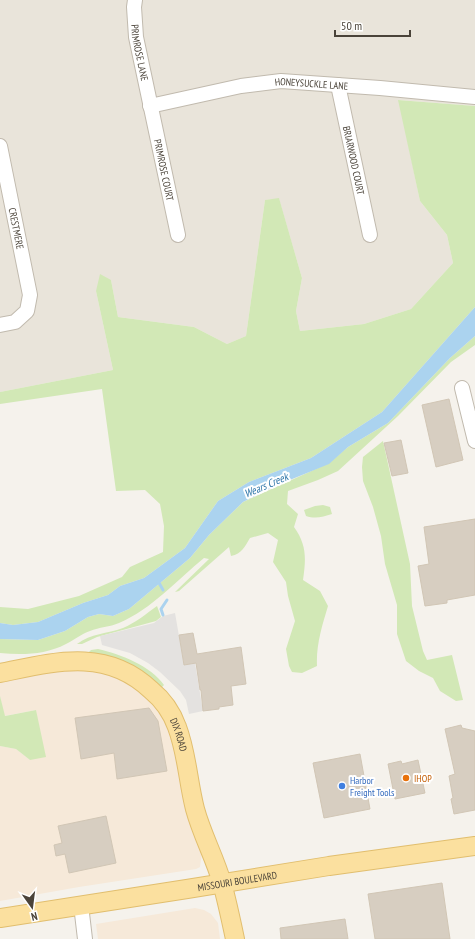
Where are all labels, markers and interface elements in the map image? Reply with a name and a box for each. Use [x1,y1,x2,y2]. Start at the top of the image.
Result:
scale bar [335,12,410,38]
text: 50 m [341,18,362,33]
street label: PRIMROSE LANE [129,24,152,82]
street label: HONEYSUCKLE LANE [274,74,348,92]
street label: BRIARWOOD COURT [340,125,368,196]
street label: PRIMROSE COURT [151,138,177,202]
street label: CRESTMERE [6,206,27,250]
water label: Wears Creek [242,469,292,500]
street label: DIX ROAD [167,716,190,752]
place label: IHOP [414,772,432,785]
marker: IHOP [401,773,411,783]
place label: Harbor Freight Tools [350,774,395,799]
marker: Harbor Freight Tools [337,781,347,791]
street label: MISSOURI BOULEVARD [196,868,278,894]
north arrow [12,887,52,927]
text: N [30,909,39,924]

